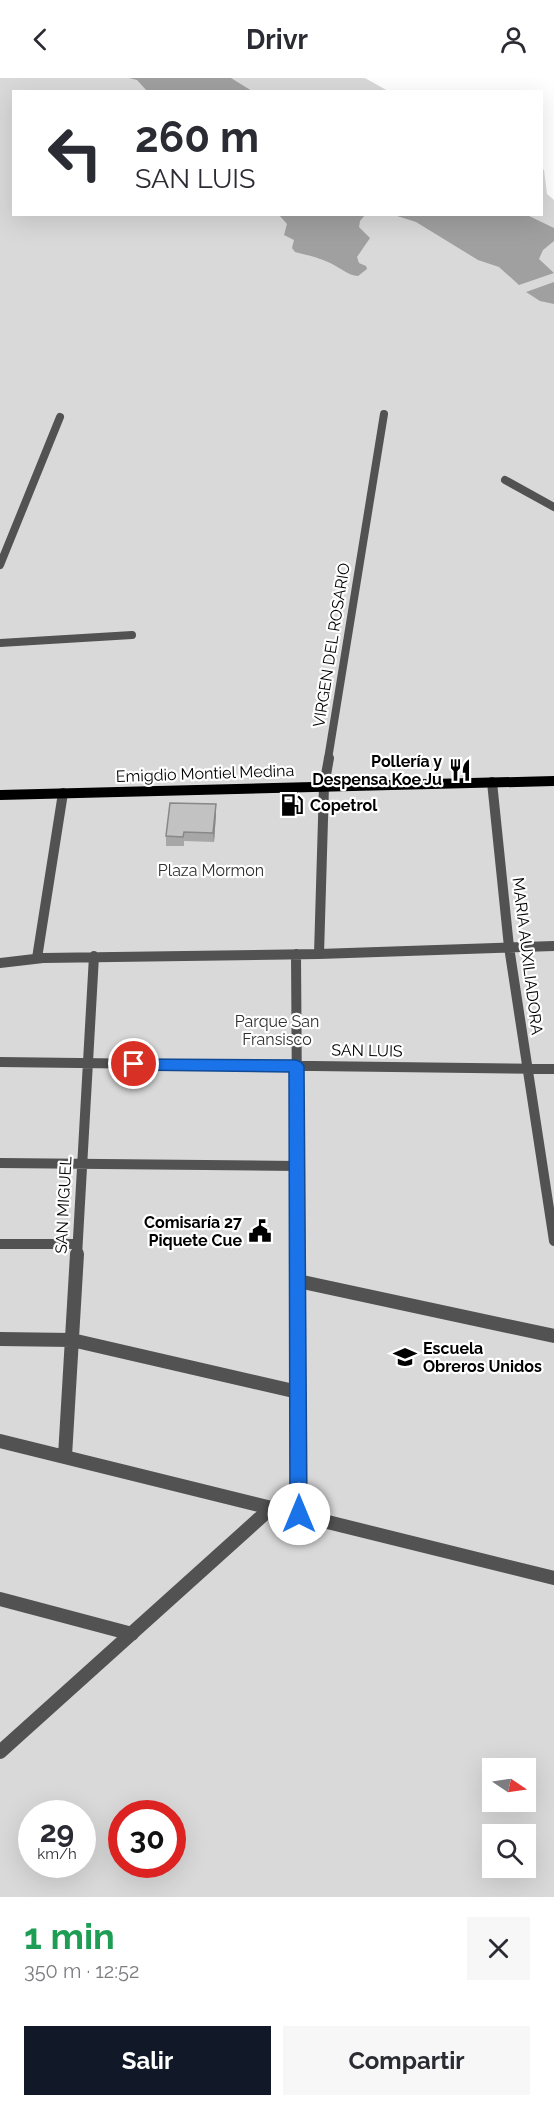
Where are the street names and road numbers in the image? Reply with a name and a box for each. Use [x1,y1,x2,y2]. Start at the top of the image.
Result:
street label: VIRGEN DEL ROSARIO [309,561,354,729]
street label: Emigdio Montiel Medina [116,761,295,786]
street label: MARIA AUXILIADORA [508,876,547,1036]
street label: SAN LUIS [331,1040,403,1061]
street label: SAN MIGUEL [51,1155,76,1254]

